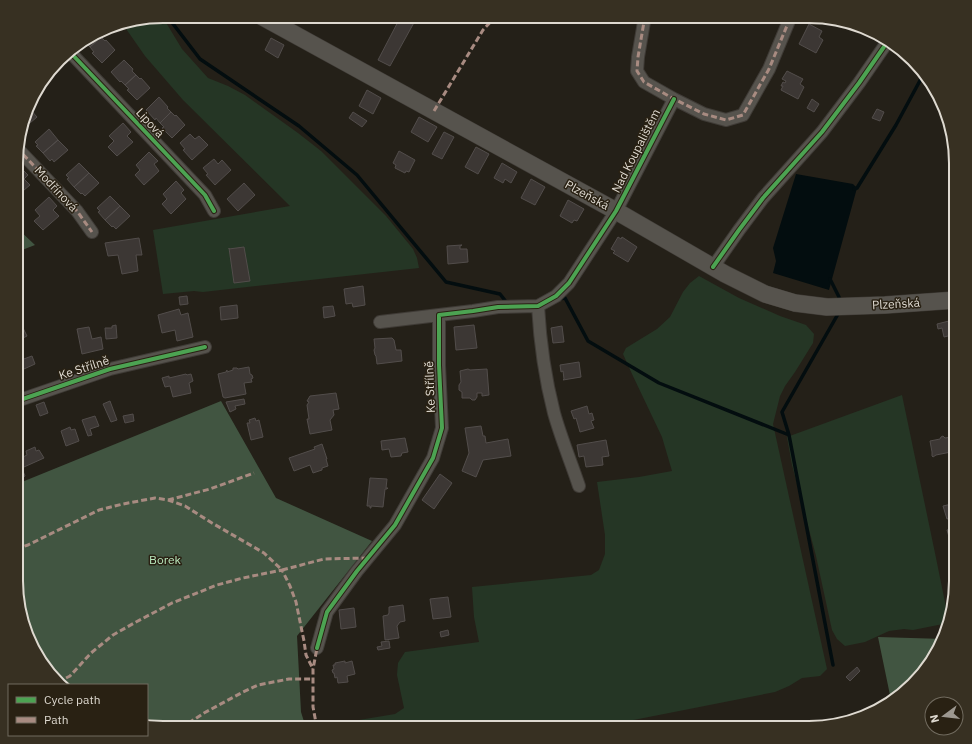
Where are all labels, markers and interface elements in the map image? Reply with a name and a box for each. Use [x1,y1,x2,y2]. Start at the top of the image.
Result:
street label: Lipová [133,105,168,141]
street label: Nad Koupalištěm [608,106,663,195]
street label: Modřínová [32,163,82,215]
street label: Plzeňská [563,176,612,213]
street label: Plzeňská [872,295,921,312]
street label: Ke Střílně [57,352,111,383]
street label: Ke Střílně [421,360,438,413]
park label: Borek [149,552,182,567]
legend [8,684,148,736]
text: Cycle path [44,692,101,707]
north arrow [924,696,964,736]
text: Path [44,712,69,727]
text: N [927,713,942,724]

